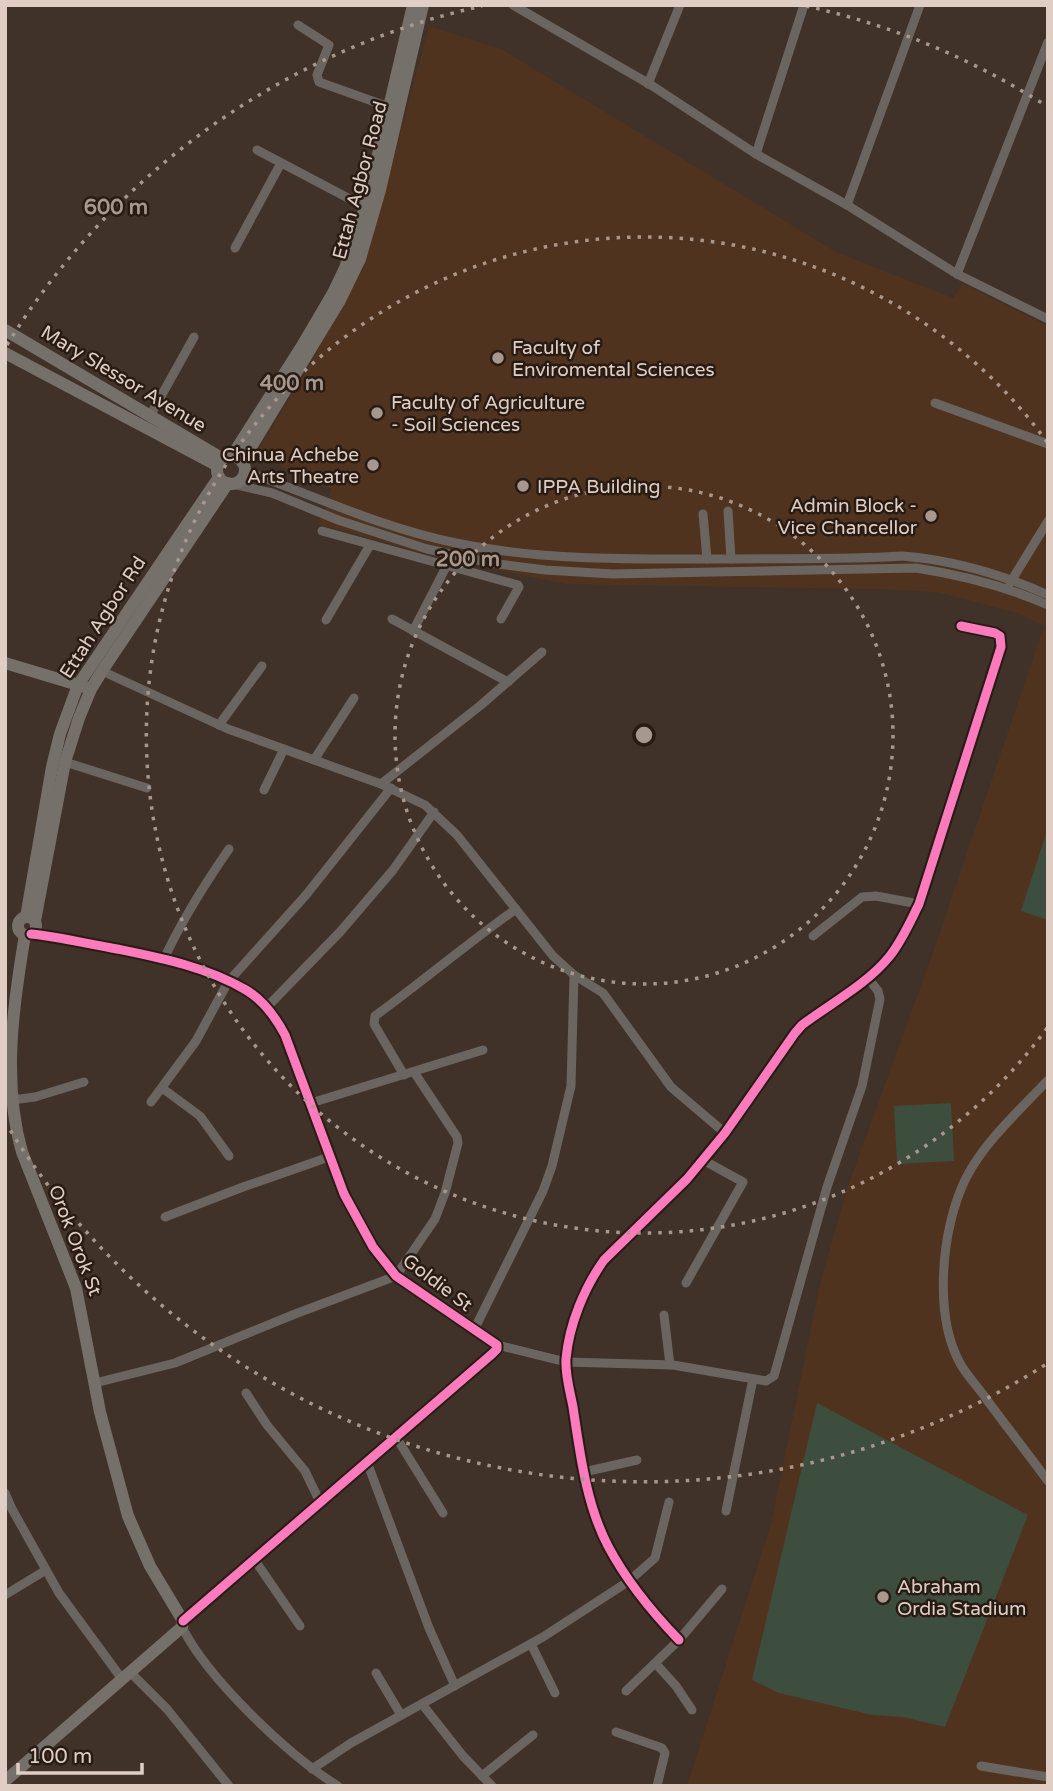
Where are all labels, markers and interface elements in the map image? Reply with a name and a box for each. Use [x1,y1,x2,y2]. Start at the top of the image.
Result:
street label: Ettah Agbor Road [328,99,392,262]
text: 600 m [84,195,148,220]
street label: Mary Slessor Avenue [37,321,210,437]
place label: Faculty of Enviromental Sciences [512,337,715,381]
marker: Faculty of Enviromental Sciences [490,350,506,366]
text: 400 m [260,371,324,396]
place label: Faculty of Agriculture - Soil Sciences [391,392,585,436]
marker: Faculty of Agriculture - Soil Sciences [369,405,385,421]
place label: Chinua Achebe Arts Theatre [222,444,359,488]
marker: Chinua Achebe Arts Theatre [365,457,381,473]
place label: IPPA Building [537,476,661,498]
marker: IPPA Building [515,478,531,494]
place label: Admin Block - Vice Chancellor [777,495,918,539]
marker: Admin Block - Vice Chancellor [923,508,939,524]
text: 200 m [436,547,500,572]
street label: Ettah Agbor Rd [55,553,150,683]
centre of rings [632,723,656,747]
street label: Orok Orok St [44,1182,106,1299]
street label: Goldie St [398,1249,477,1316]
place label: Abraham Ordia Stadium [897,1576,1027,1620]
marker: Abraham Ordia Stadium [875,1589,891,1605]
scale bar [18,1732,142,1776]
text: 100 m [28,1744,92,1769]

